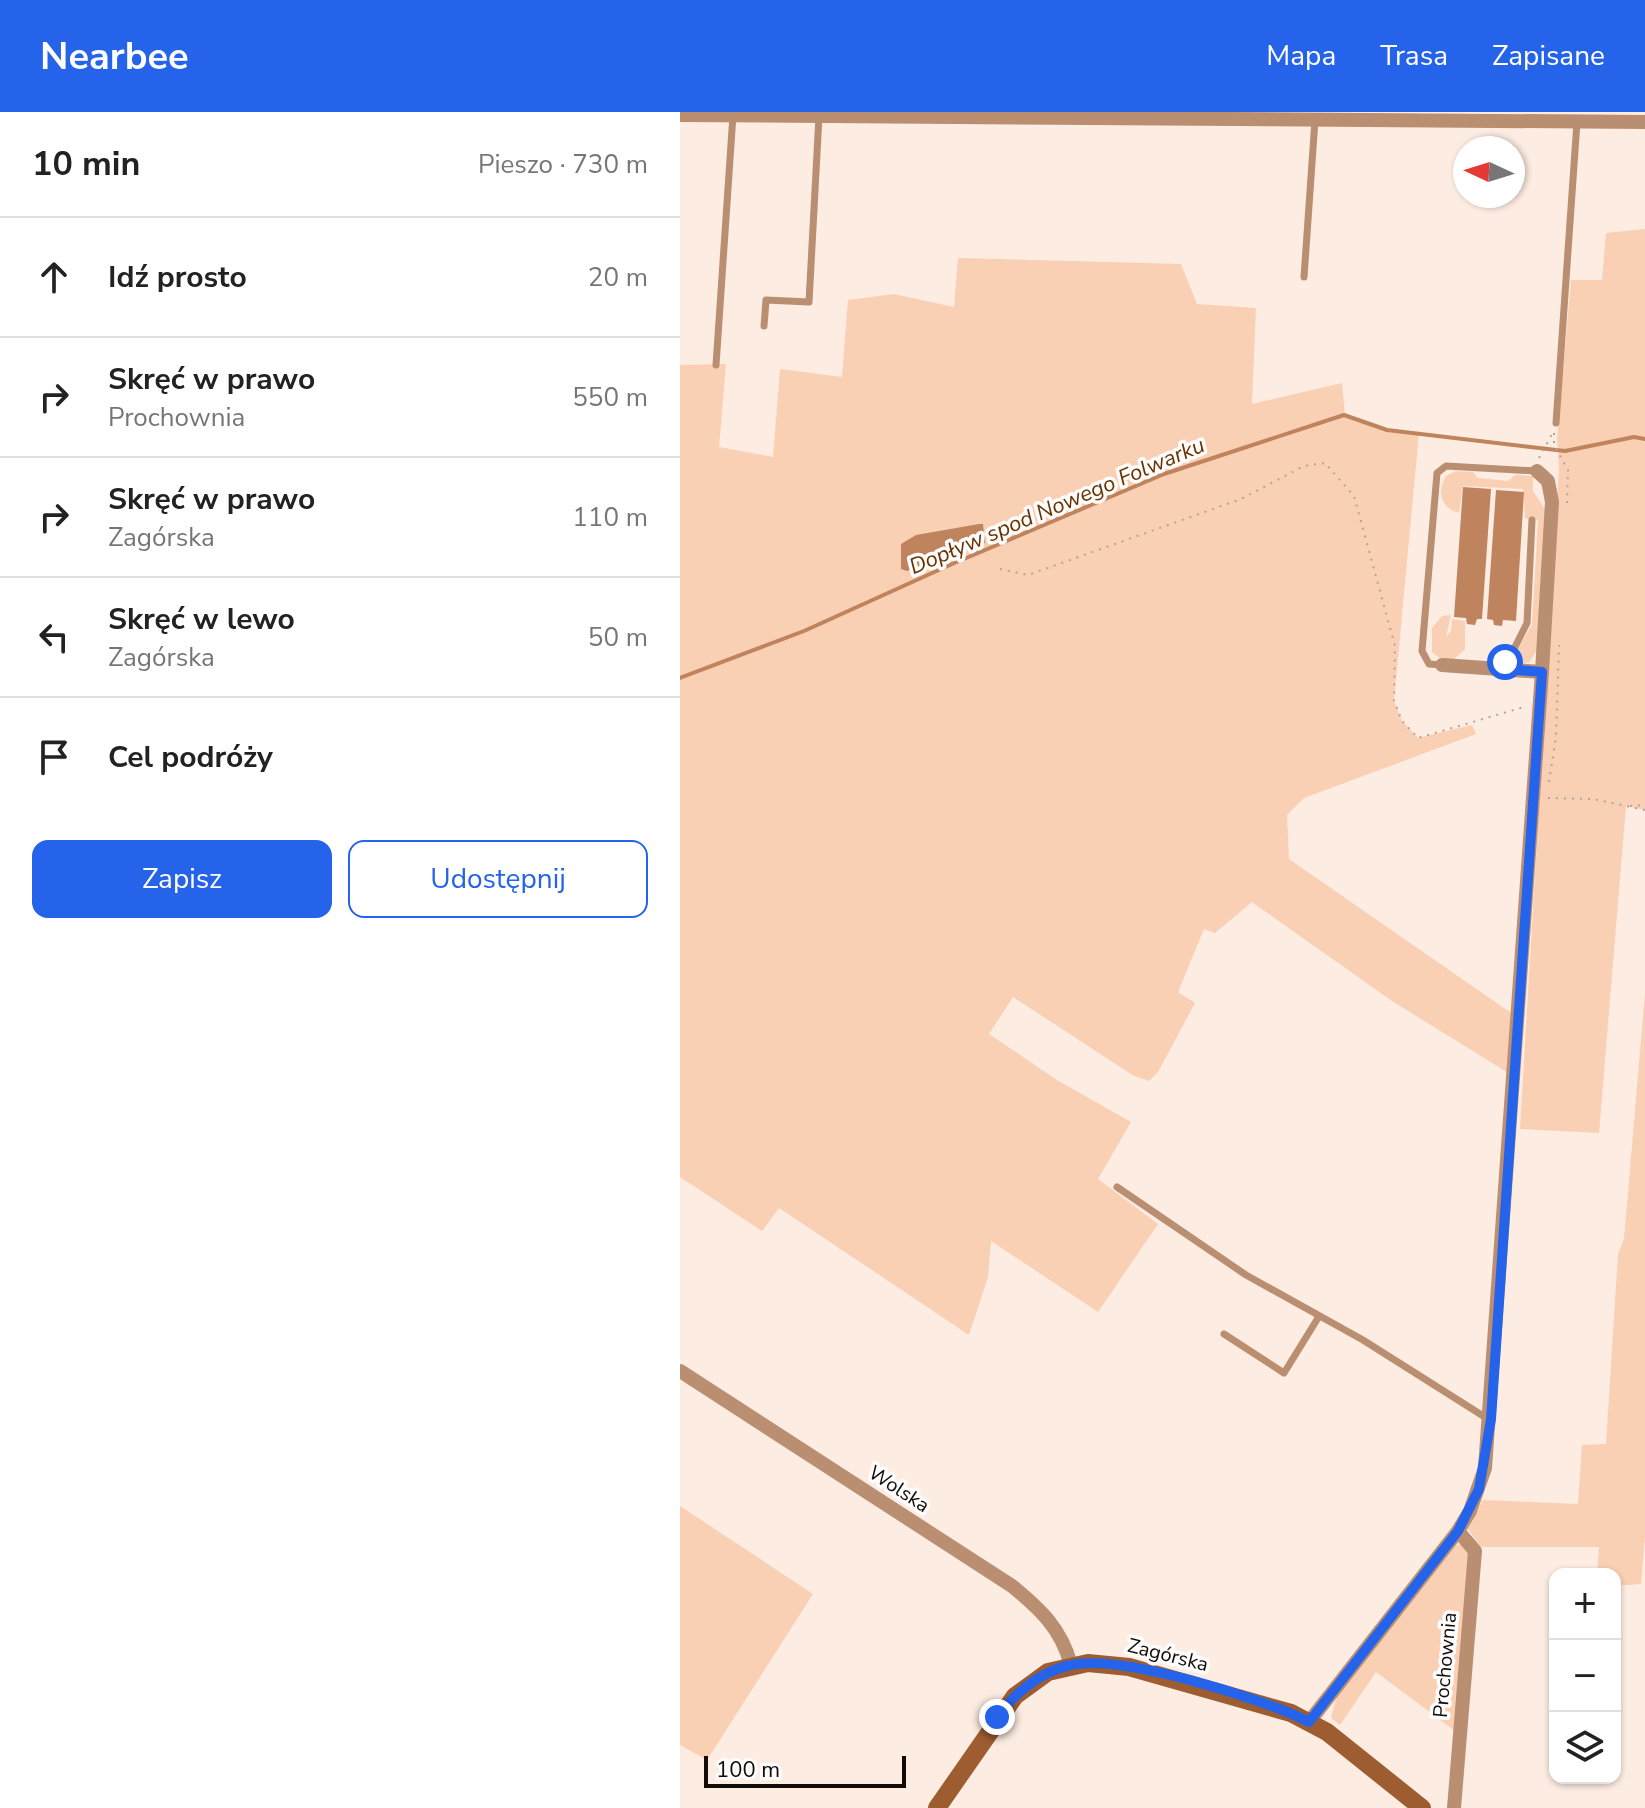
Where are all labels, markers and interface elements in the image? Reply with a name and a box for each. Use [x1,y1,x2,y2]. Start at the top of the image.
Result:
text: Nearbee [40,31,189,82]
text: Mapa [1266,37,1336,75]
text: Trasa [1380,37,1448,75]
text: Zapisane [1492,37,1605,75]
north arrow [1453,136,1525,208]
text: 10 min [32,141,140,187]
text: Pieszo · 730 m [478,147,648,182]
icon: ahead [32,255,76,299]
text: Idź prosto [108,257,247,298]
text: 20 m [588,260,648,295]
text: Skręć w prawo [108,359,315,400]
icon: right [32,375,76,419]
text: 550 m [572,380,648,415]
text: Prochownia [108,400,245,435]
water label: Dopływ spod Nowego Folwarku [905,430,1209,582]
text: Skręć w prawo [108,479,315,520]
icon: right [32,495,76,539]
text: 110 m [572,500,648,535]
text: Zagórska [108,520,215,555]
text: Skręć w lewo [108,599,295,640]
icon: left [32,615,76,659]
text: 50 m [588,620,648,655]
text: Zagórska [108,640,215,675]
route start [1487,644,1523,680]
icon: arrive [32,735,76,779]
text: Cel podróży [108,737,273,778]
button: Zapisz [32,840,332,918]
button: Udostępnij [348,840,648,918]
street label: Wolska [863,1459,935,1519]
map controls [1549,1568,1621,1784]
button: + [1549,1568,1621,1640]
street label: Prochownia [1427,1611,1463,1719]
street label: Zagórska [1125,1632,1211,1678]
button: − [1549,1640,1621,1712]
route end [979,1699,1015,1735]
button: layers [1549,1712,1621,1784]
scale bar [704,1752,906,1788]
text: 100 m [716,1755,780,1785]

